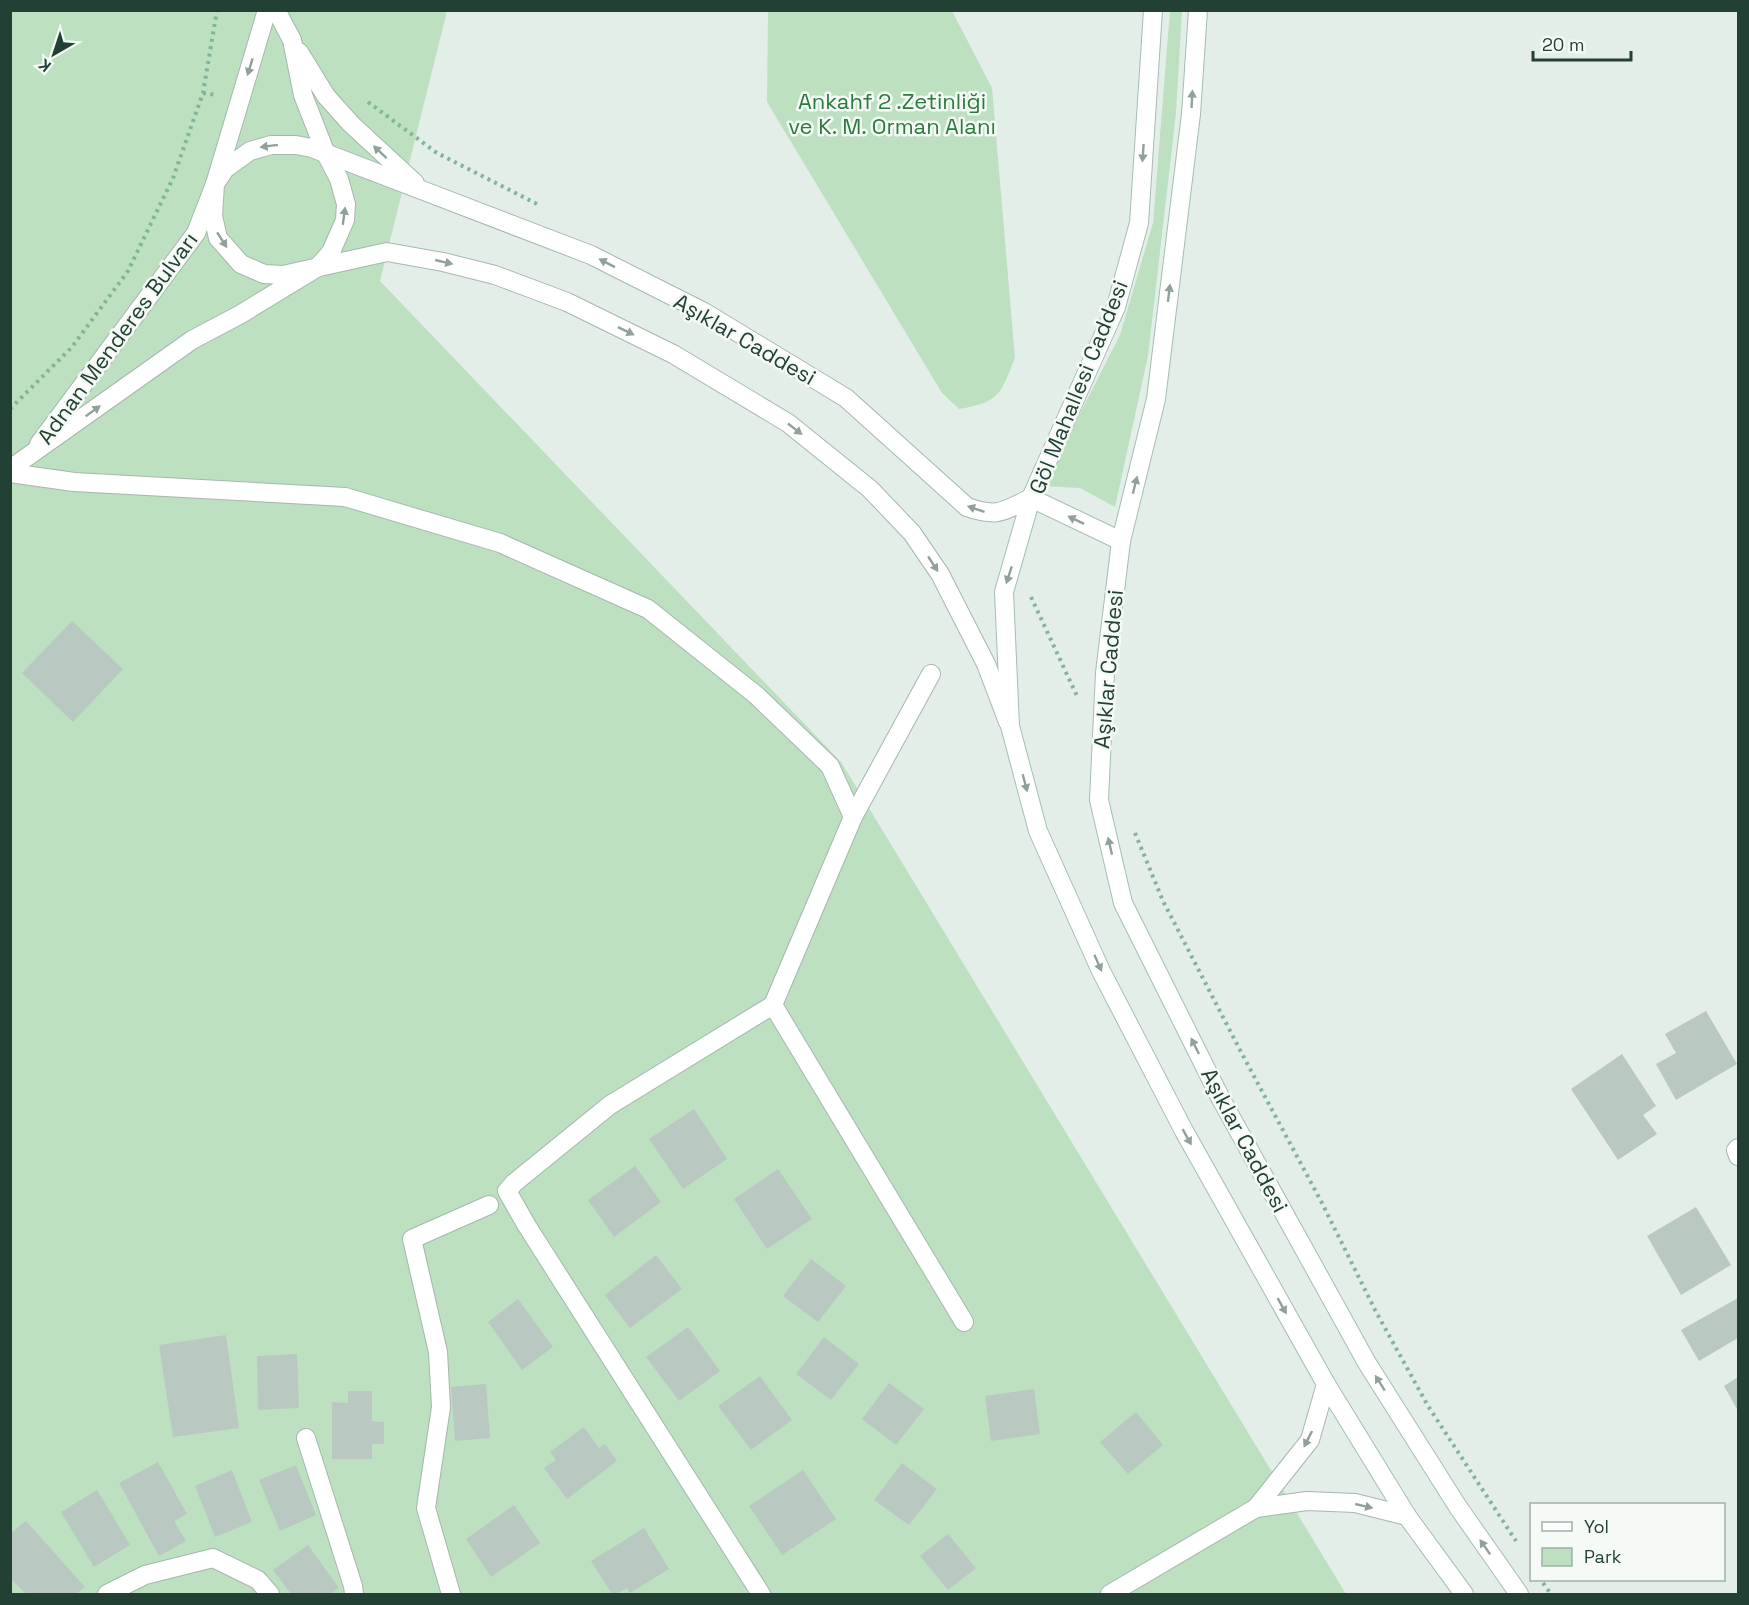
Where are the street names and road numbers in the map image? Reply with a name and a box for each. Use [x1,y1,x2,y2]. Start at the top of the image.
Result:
street label: Adnan Menderes Bulvarı [31,226,203,450]
street label: Göl Mahallesi Caddesi [1022,276,1134,498]
street label: Aşıklar Caddesi [669,287,821,391]
street label: Aşıklar Caddesi [1087,588,1129,750]
street label: Aşıklar Caddesi [1195,1063,1295,1217]

